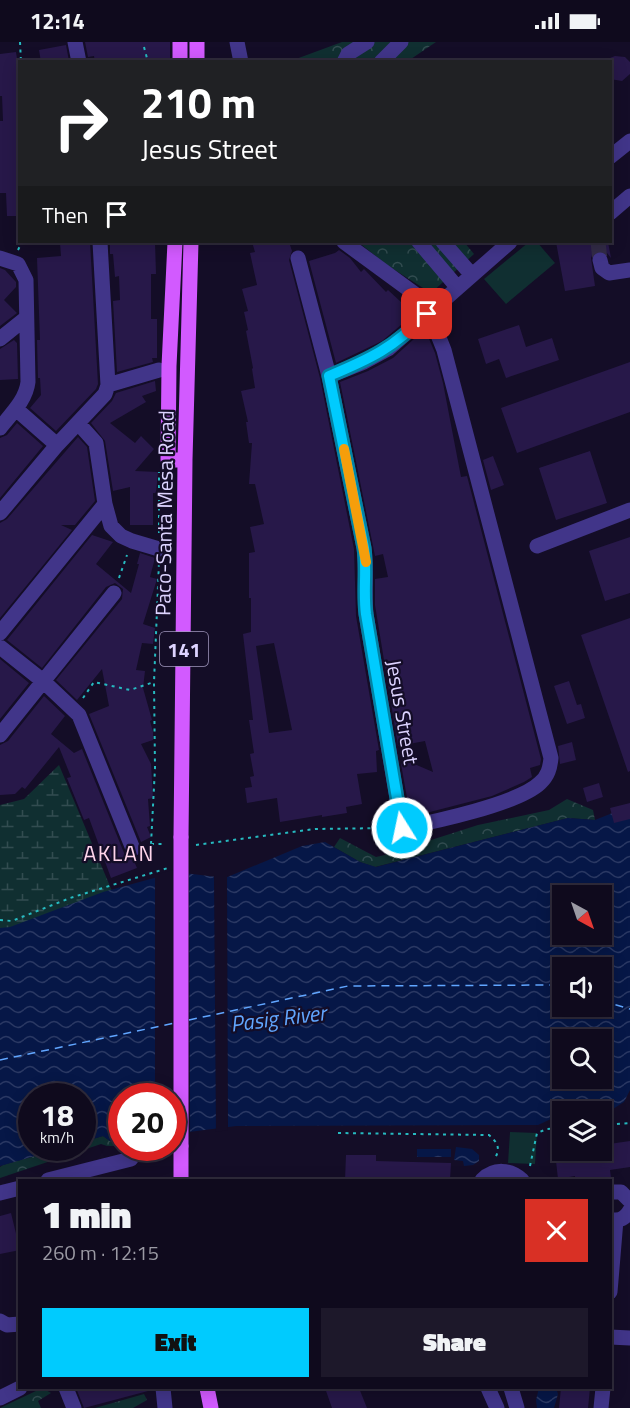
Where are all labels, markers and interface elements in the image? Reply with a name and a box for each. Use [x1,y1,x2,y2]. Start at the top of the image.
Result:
text: 12:14 [30,4,85,38]
text: 210 m [141,70,256,134]
icon: right [42,84,120,162]
text: Jesus Street [141,128,277,169]
text: Then [42,198,88,232]
icon: arrive [100,198,133,231]
pin [401,288,452,339]
icon: arrive [410,297,443,330]
street label: Paco-Santa Mesa Road [146,410,182,616]
road number: 141 [160,632,208,666]
street label: Jesus Street [378,657,428,768]
position arrow [370,796,434,860]
district label: AKLAN [83,836,155,870]
north arrow [552,885,612,945]
map controls [552,885,612,1161]
button: sound [552,957,612,1017]
water label: Pasig River [228,995,331,1041]
button: search [552,1029,612,1089]
speed limit sign: 20 [108,1083,186,1161]
text: 18 [40,1092,74,1138]
button: layers [552,1101,612,1161]
text: km/h [40,1126,74,1149]
text: 1 min [42,1187,131,1242]
button: close [525,1199,588,1262]
text: 260 m · 12:15 [42,1237,159,1268]
button: Exit [42,1308,309,1377]
button: Share [321,1308,588,1377]

